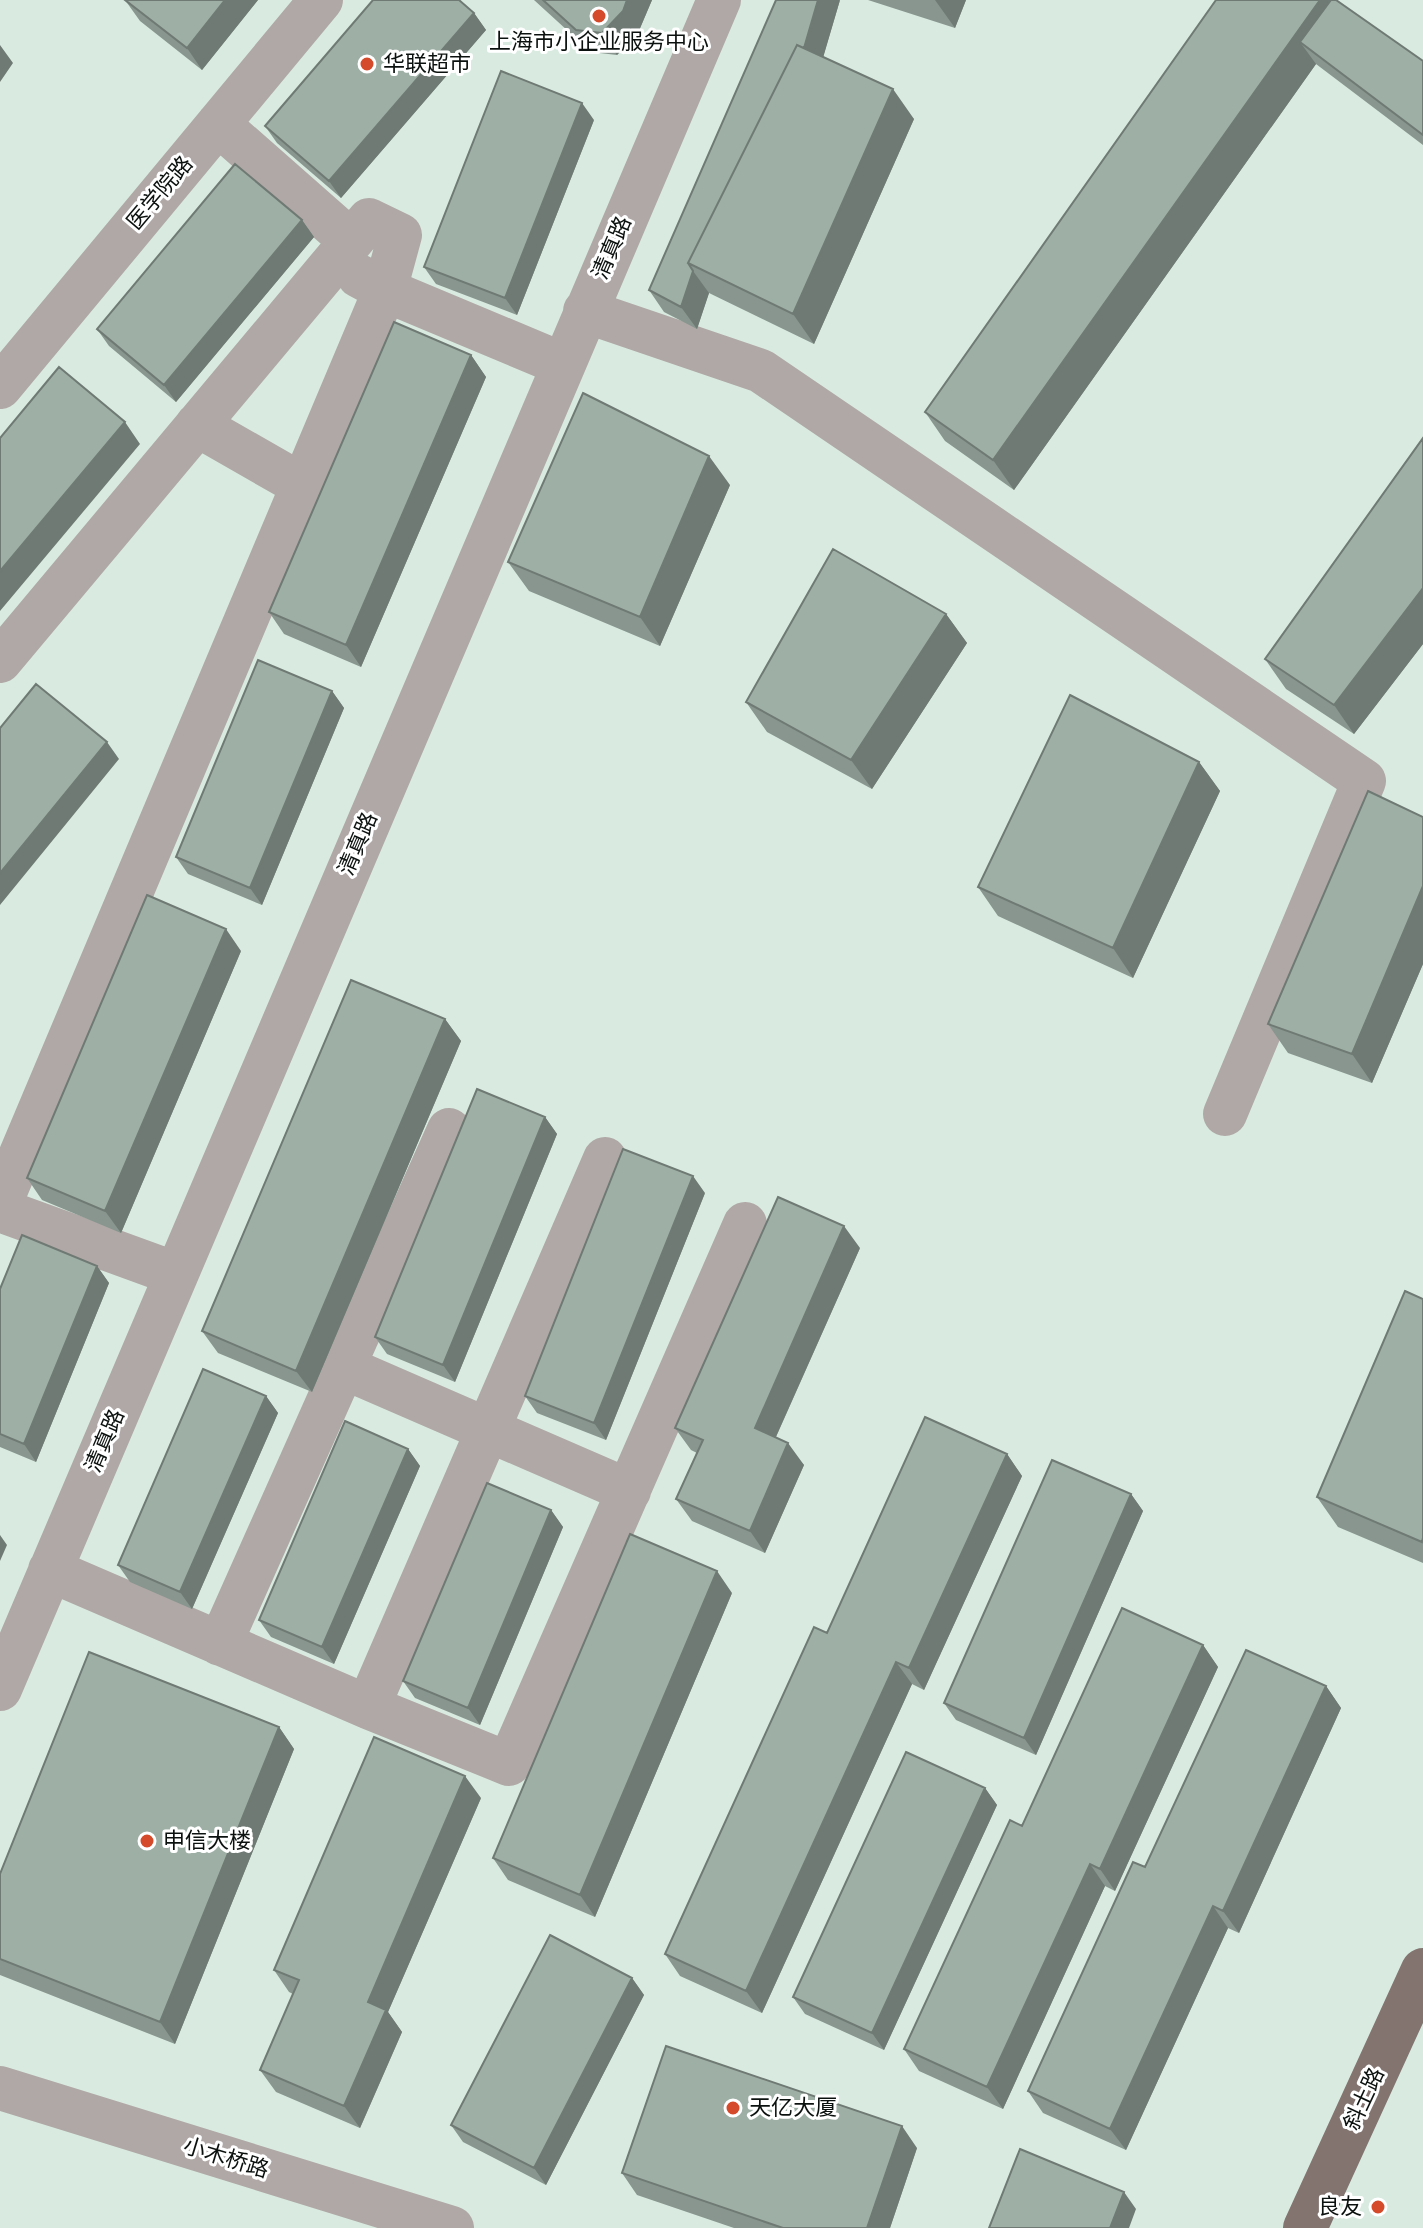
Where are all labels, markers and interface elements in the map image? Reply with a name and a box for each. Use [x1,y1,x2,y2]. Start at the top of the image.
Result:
marker: 上海市小企业服务中心 [590,7,608,25]
place label: 上海市小企业服务中心 [489,27,709,57]
place label: 华联超市 [383,49,471,79]
marker: 华联超市 [358,55,376,73]
street label: 医学院路 [120,150,200,236]
street label: 清真路 [585,212,639,284]
street label: 清真路 [331,808,385,880]
street label: 清真路 [78,1405,132,1477]
place label: 申信大楼 [163,1826,251,1856]
marker: 申信大楼 [138,1832,156,1850]
street label: 斜土路 [1336,2063,1392,2135]
place label: 天亿大厦 [749,2093,837,2123]
marker: 天亿大厦 [724,2099,742,2117]
street label: 小木桥路 [180,2131,272,2185]
place label: 良友 [1318,2192,1362,2222]
marker: 良友 [1369,2198,1387,2216]

